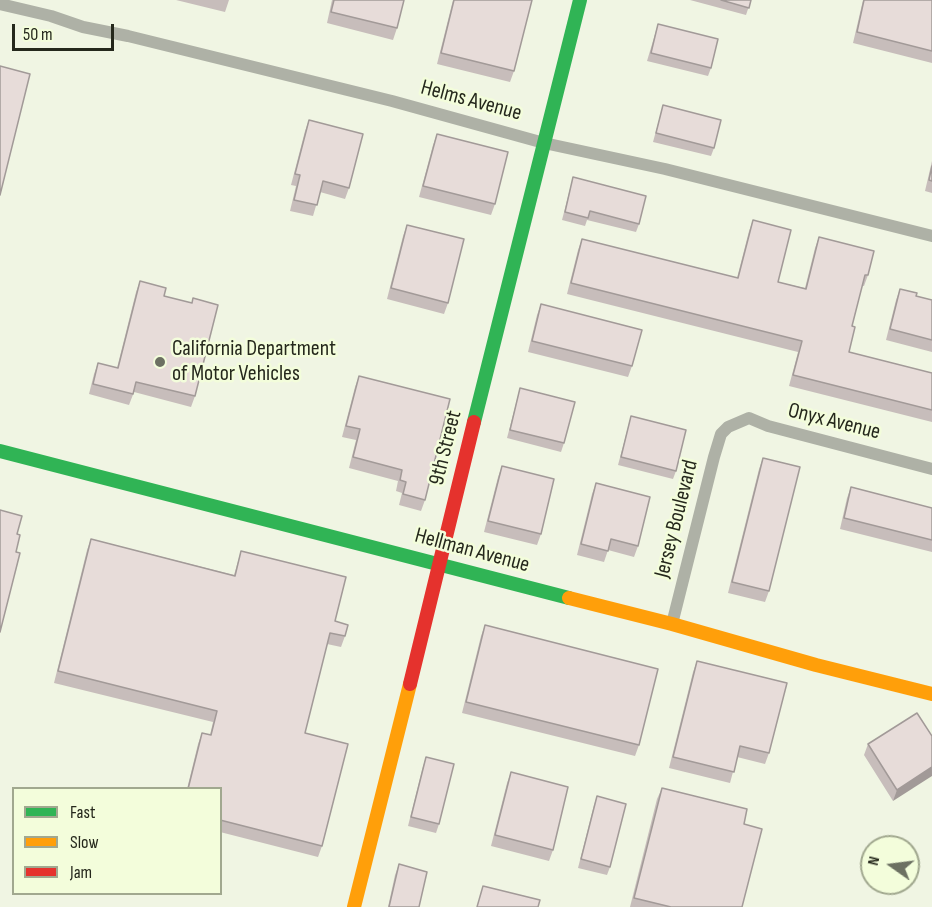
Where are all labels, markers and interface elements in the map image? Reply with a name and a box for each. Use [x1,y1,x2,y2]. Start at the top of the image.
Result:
scale bar [15,12,117,50]
text: 50 m [23,24,53,45]
street label: Helms Avenue [418,75,524,127]
place label: California Department of Motor Vehicles [172,336,336,388]
marker: California Department of Motor Vehicles [153,355,167,369]
street label: Onyx Avenue [785,398,883,446]
street label: 9th Street [424,408,468,488]
street label: Jersey Boulevard [650,457,704,581]
street label: Hellman Avenue [412,523,532,579]
legend [12,787,222,895]
text: Fast [70,802,95,823]
text: Slow [70,832,99,853]
north arrow [860,835,920,895]
text: N [864,855,884,867]
text: Jam [70,862,92,883]

